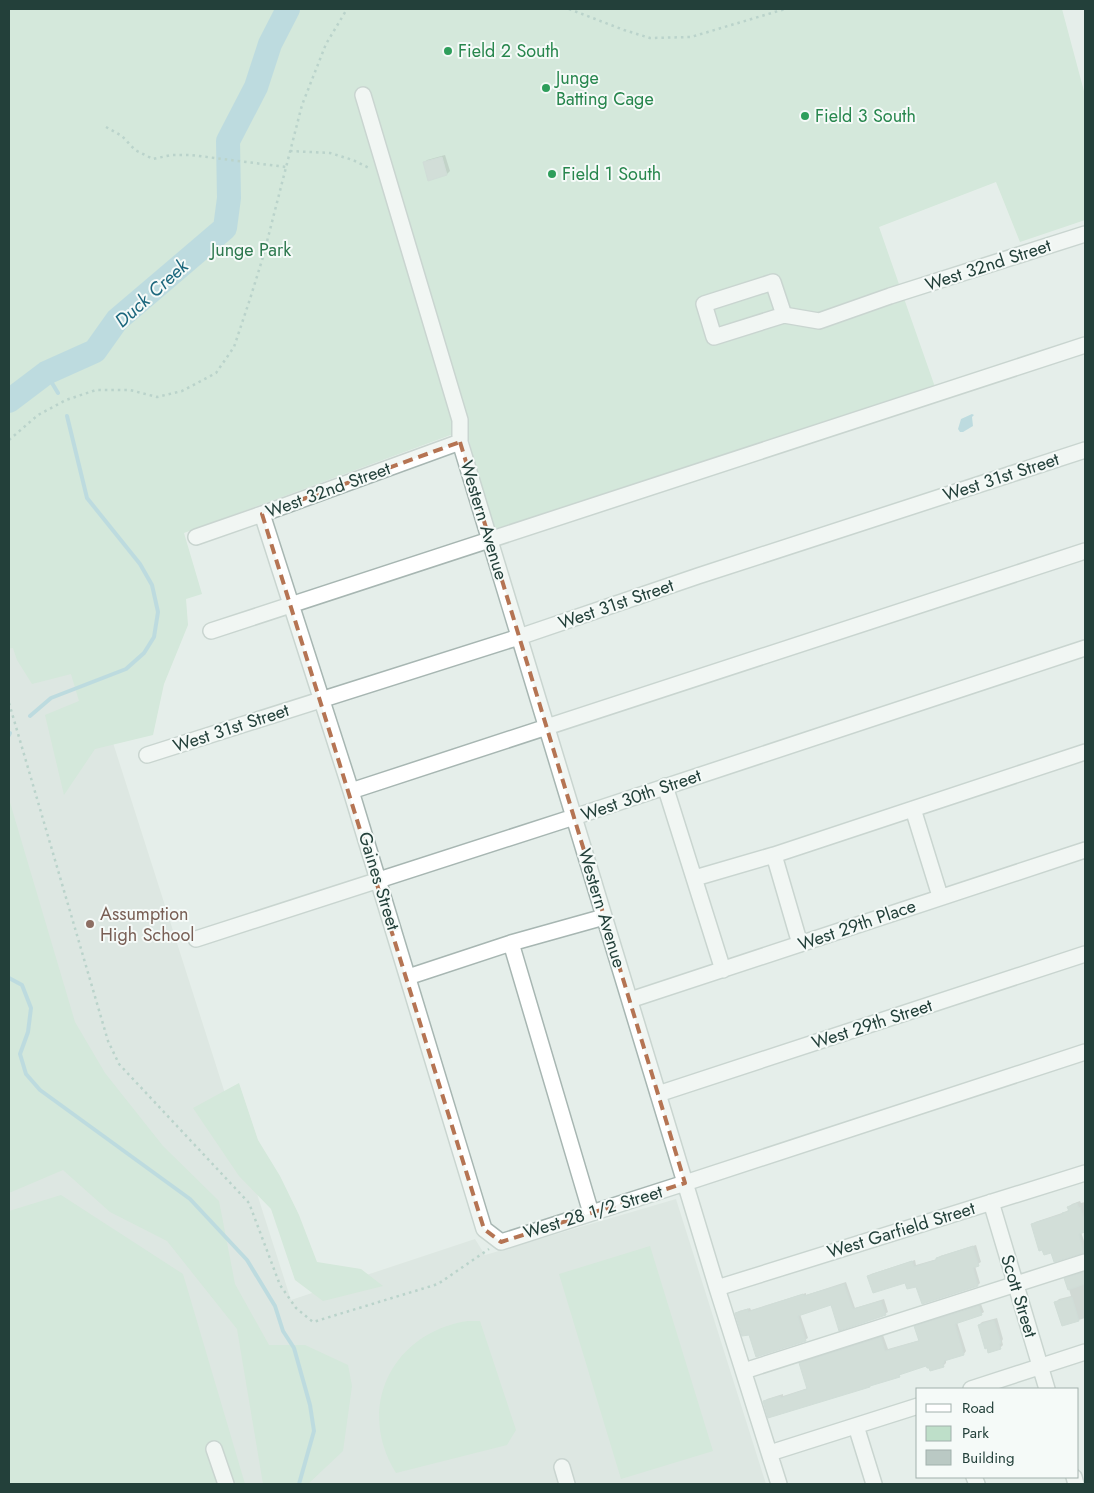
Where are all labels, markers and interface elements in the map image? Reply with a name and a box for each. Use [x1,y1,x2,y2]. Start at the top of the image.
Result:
place label: Field 2 South [458,38,559,64]
marker: Field 2 South [442,45,454,57]
place label: Junge Batting Cage [554,65,654,112]
marker: Junge Batting Cage [540,82,552,94]
place label: Field 3 South [815,103,916,129]
marker: Field 3 South [799,110,811,122]
place label: Field 1 South [562,161,661,187]
marker: Field 1 South [546,168,558,180]
street label: West 32nd Street [922,232,1055,298]
park label: Junge Park [209,237,291,263]
water label: Duck Creek [109,252,195,334]
street label: West 31st Street [940,446,1063,508]
street label: West 32nd Street [262,455,395,525]
street label: Western Avenue [454,457,514,583]
street label: West 31st Street [555,572,678,636]
street label: West 31st Street [170,697,293,759]
street label: West 30th Street [577,762,705,828]
street label: Gaines Street [352,829,406,934]
street label: Western Avenue [572,845,632,971]
street label: West 29th Place [795,893,919,957]
place label: Assumption High School [100,901,194,948]
marker: Assumption High School [84,918,96,930]
street label: West 29th Street [808,992,936,1056]
street label: West 28 1/2 Street [520,1178,666,1245]
street label: West Garfield Street [824,1195,979,1265]
street label: Scott Street [994,1251,1044,1341]
legend [916,1388,1079,1478]
text: Road [962,1397,994,1419]
text: Park [962,1422,989,1444]
text: Building [962,1447,1014,1469]

